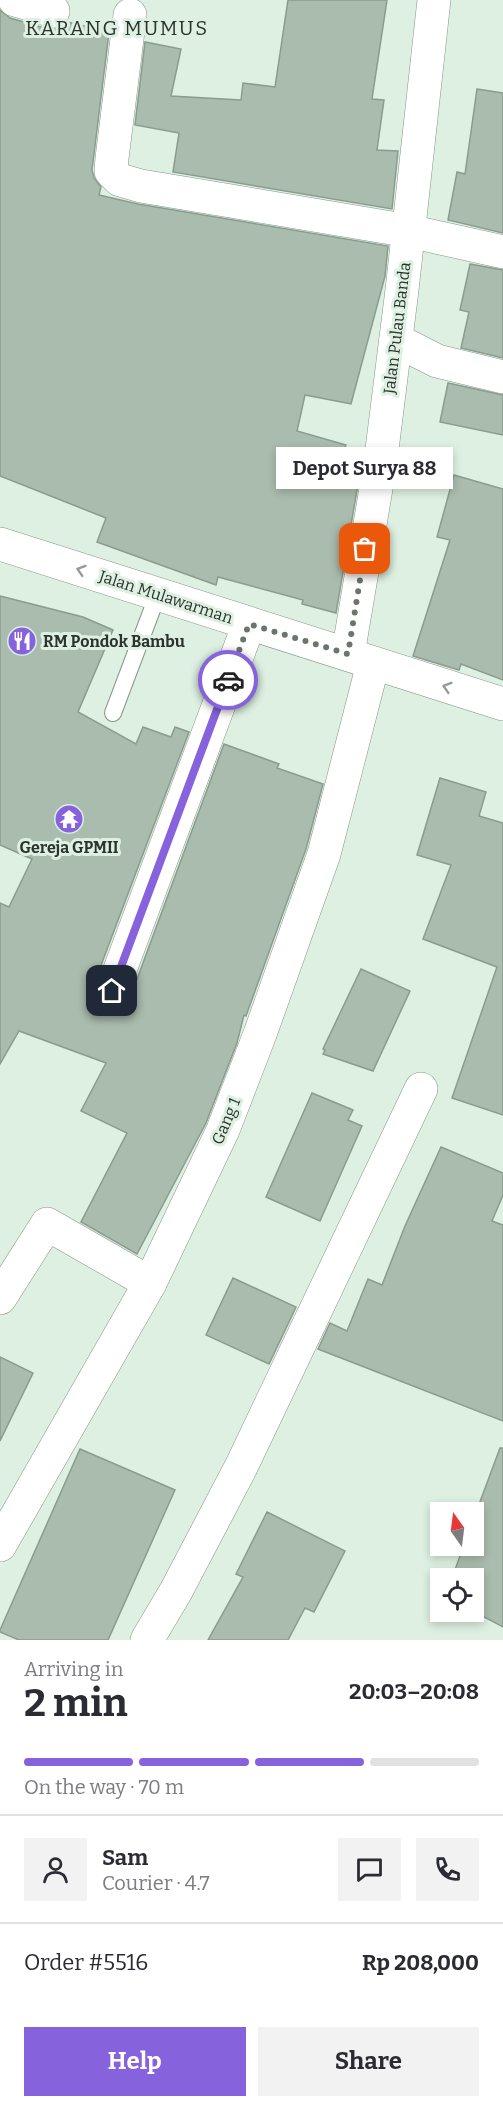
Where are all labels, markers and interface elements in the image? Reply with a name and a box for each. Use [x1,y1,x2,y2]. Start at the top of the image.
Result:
district label: KARANG MUMUS [25,16,209,40]
street label: Jalan Pulau Banda [379,261,415,396]
callout: Depot Surya 88 [276,447,454,489]
text: Depot Surya 88 [292,456,437,480]
pin [339,523,390,574]
icon: bag [348,532,381,565]
one-way arrow [76,565,87,577]
street label: Jalan Mulawarman [96,566,235,628]
restaurant icon: RM Pondok Bambu [6,625,38,657]
place label: RM Pondok Bambu [43,632,185,651]
courier [198,650,258,710]
icon: car [212,664,245,697]
one-way arrow [442,682,453,694]
temple icon: Gereja GPMII [53,803,85,835]
place label: Gereja GPMII [19,838,119,857]
pin [86,965,137,1016]
icon: home [95,974,128,1007]
street label: Gang 1 [208,1094,245,1147]
north arrow [430,1502,484,1556]
map controls [430,1502,484,1622]
button: locate [430,1568,484,1622]
text: Arriving in [24,1657,123,1681]
text: 20:03–20:08 [349,1678,479,1705]
text: 2 min [24,1680,128,1726]
text: On the way · 70 m [24,1775,184,1799]
button: person [24,1838,87,1901]
button: chat [338,1838,401,1901]
button: phone [416,1838,479,1901]
text: Sam [102,1844,148,1871]
text: Courier · 4.7 [102,1871,210,1895]
text: Order #5516 [24,1949,148,1976]
text: Rp 208,000 [362,1949,479,1976]
button: Help [24,2027,246,2096]
button: Share [258,2027,479,2096]

